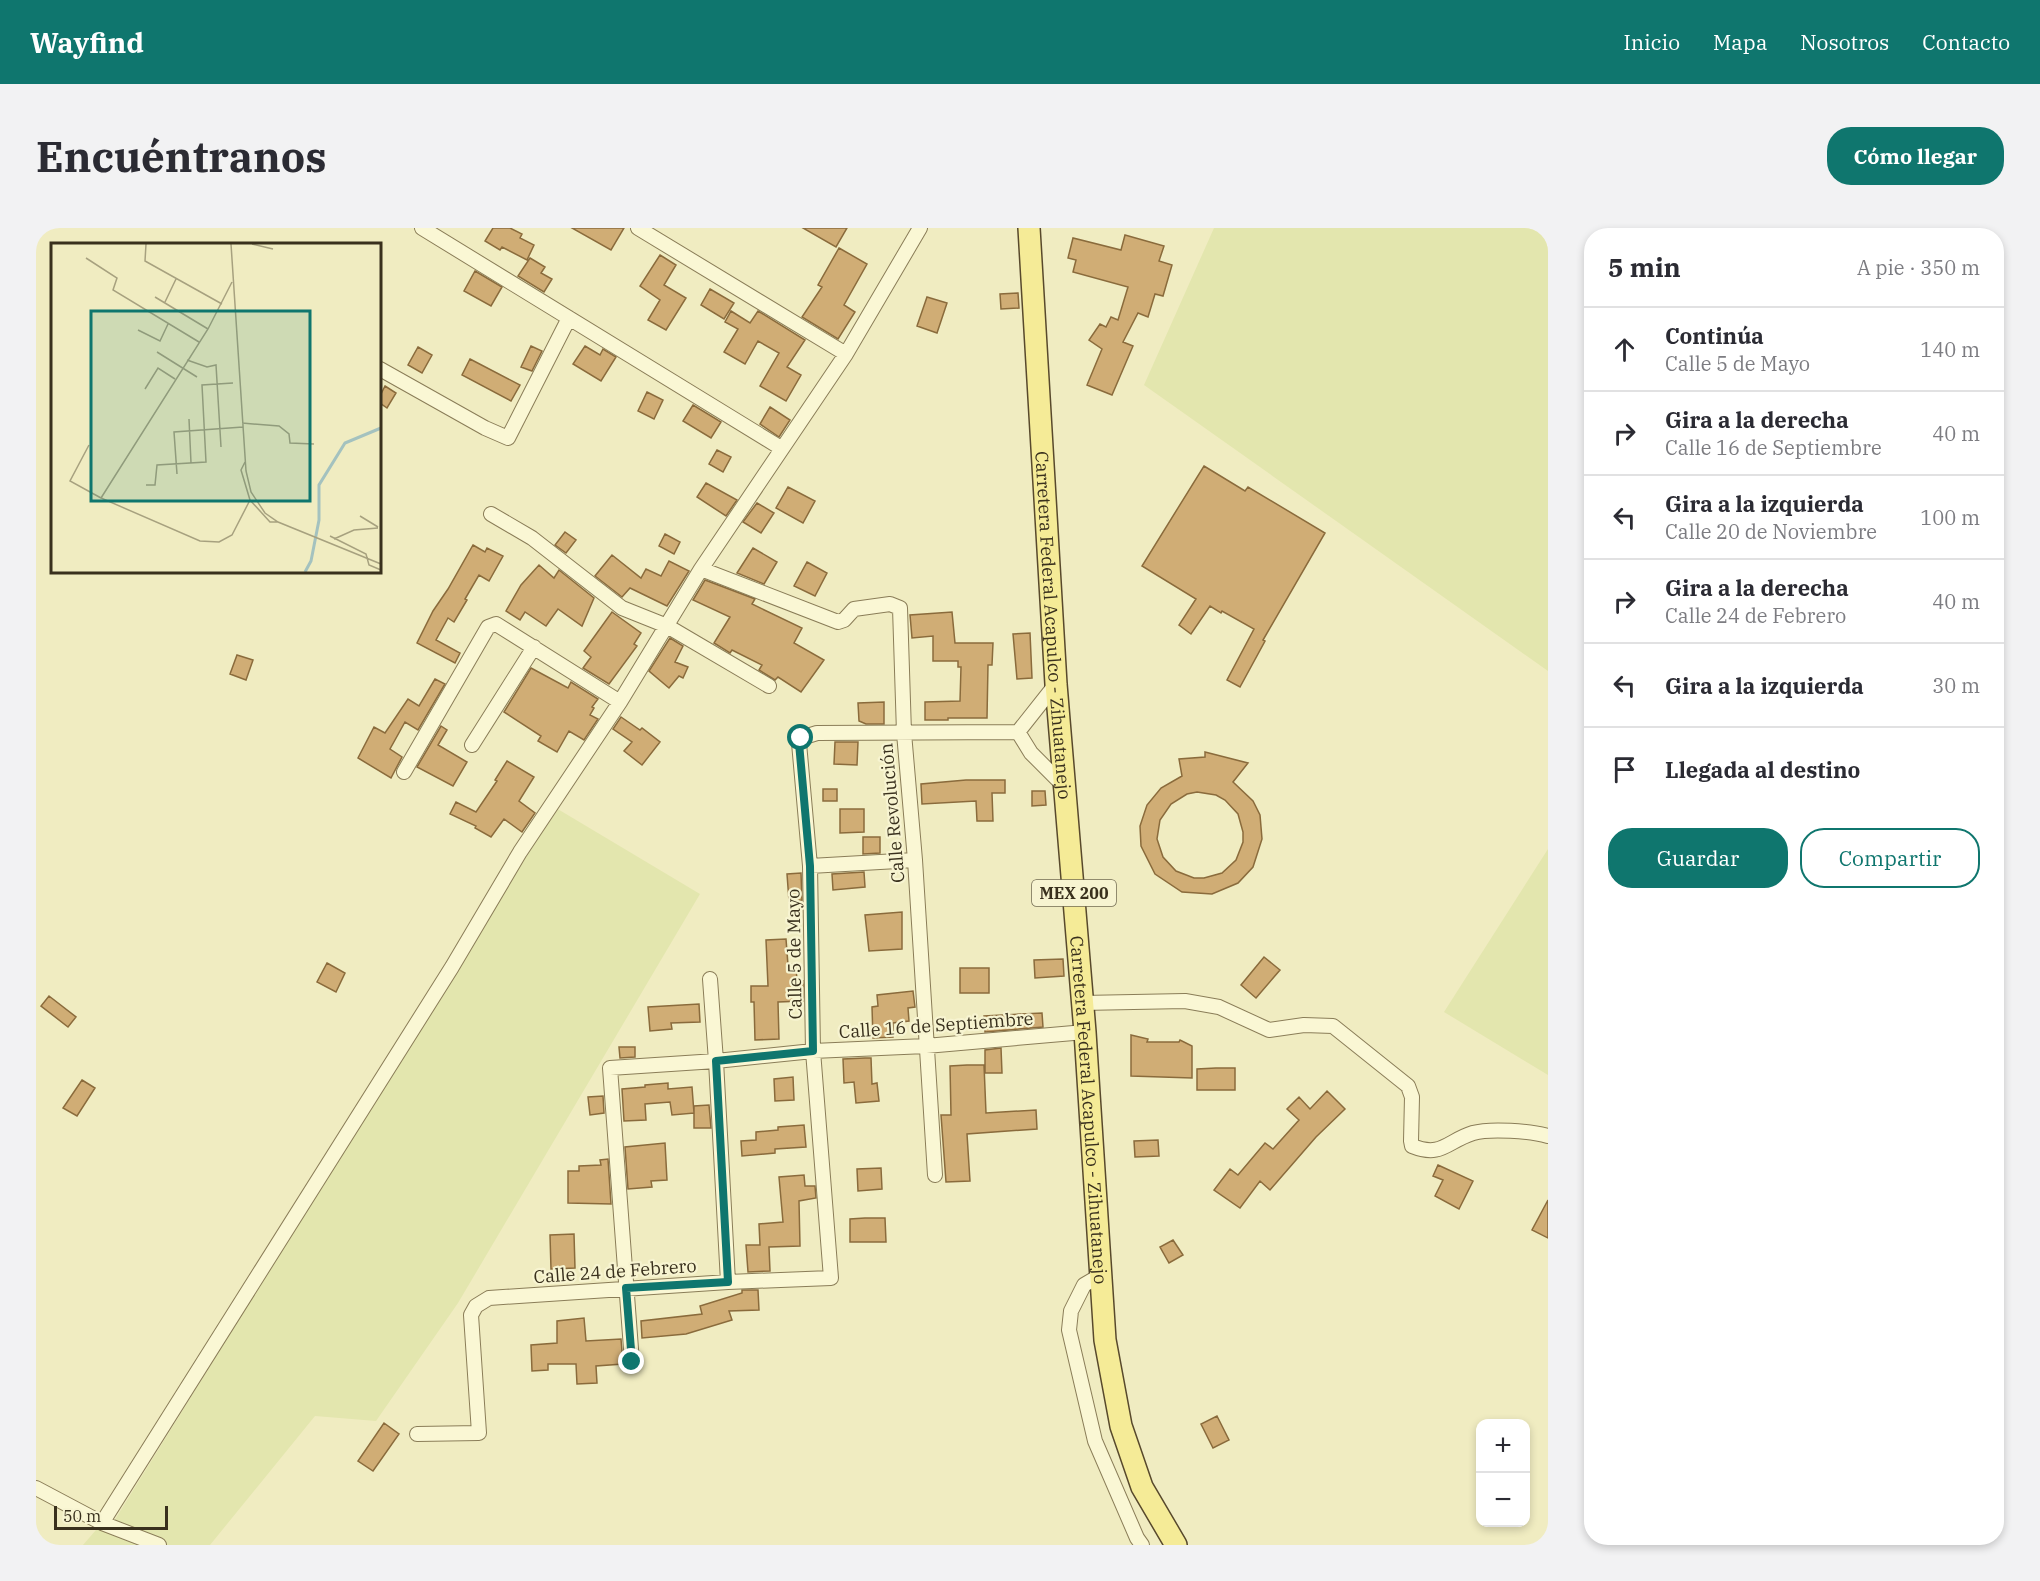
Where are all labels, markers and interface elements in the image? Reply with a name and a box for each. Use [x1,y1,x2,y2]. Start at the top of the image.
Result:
text: Wayfind [30,24,144,61]
text: Inicio [1623,28,1680,56]
text: Mapa [1713,28,1767,56]
text: Nosotros [1800,28,1889,56]
text: Contacto [1922,28,2010,56]
button: Cómo llegar [1827,127,2004,185]
text: Encuéntranos [36,129,327,184]
inset map [51,243,381,573]
text: 5 min [1608,250,1681,284]
text: A pie · 350 m [1857,254,1980,281]
text: Continúa [1665,321,1764,350]
icon: ahead [1608,333,1641,366]
text: 140 m [1920,336,1980,363]
text: Calle 5 de Mayo [1665,350,1810,377]
text: Gira a la derecha [1665,405,1849,434]
icon: right [1608,417,1641,450]
text: 40 m [1932,420,1980,447]
text: Calle 16 de Septiembre [1665,434,1882,461]
street label: Carretera Federal Acapulco - Zihuatanejo [1031,450,1077,800]
text: Gira a la izquierda [1665,489,1864,518]
icon: left [1608,501,1641,534]
text: 100 m [1920,504,1980,531]
text: Calle 20 de Noviembre [1665,518,1877,545]
text: Gira a la derecha [1665,573,1849,602]
icon: right [1608,585,1641,618]
text: 40 m [1932,588,1980,615]
text: Calle 24 de Febrero [1665,602,1846,629]
icon: left [1608,669,1641,702]
text: Gira a la izquierda [1665,671,1864,700]
text: 30 m [1932,672,1980,699]
route start [787,724,813,750]
street label: Calle Revolución [874,742,910,884]
icon: arrive [1608,753,1641,786]
text: Llegada al destino [1665,755,1860,784]
button: Guardar [1608,828,1788,888]
button: Compartir [1800,828,1980,888]
road number: MEX 200 [1032,880,1116,906]
street label: Calle 5 de Mayo [781,888,807,1020]
street label: Carretera Federal Acapulco - Zihuatanejo [1066,935,1113,1285]
street label: Calle 16 de Septiembre [838,1007,1034,1043]
street label: Calle 24 de Febrero [533,1254,697,1288]
route end [618,1348,644,1374]
map controls [1476,1419,1530,1527]
button: + [1476,1419,1530,1473]
button: − [1476,1473,1530,1527]
scale bar [54,1503,168,1530]
text: 50 m [63,1506,101,1526]

